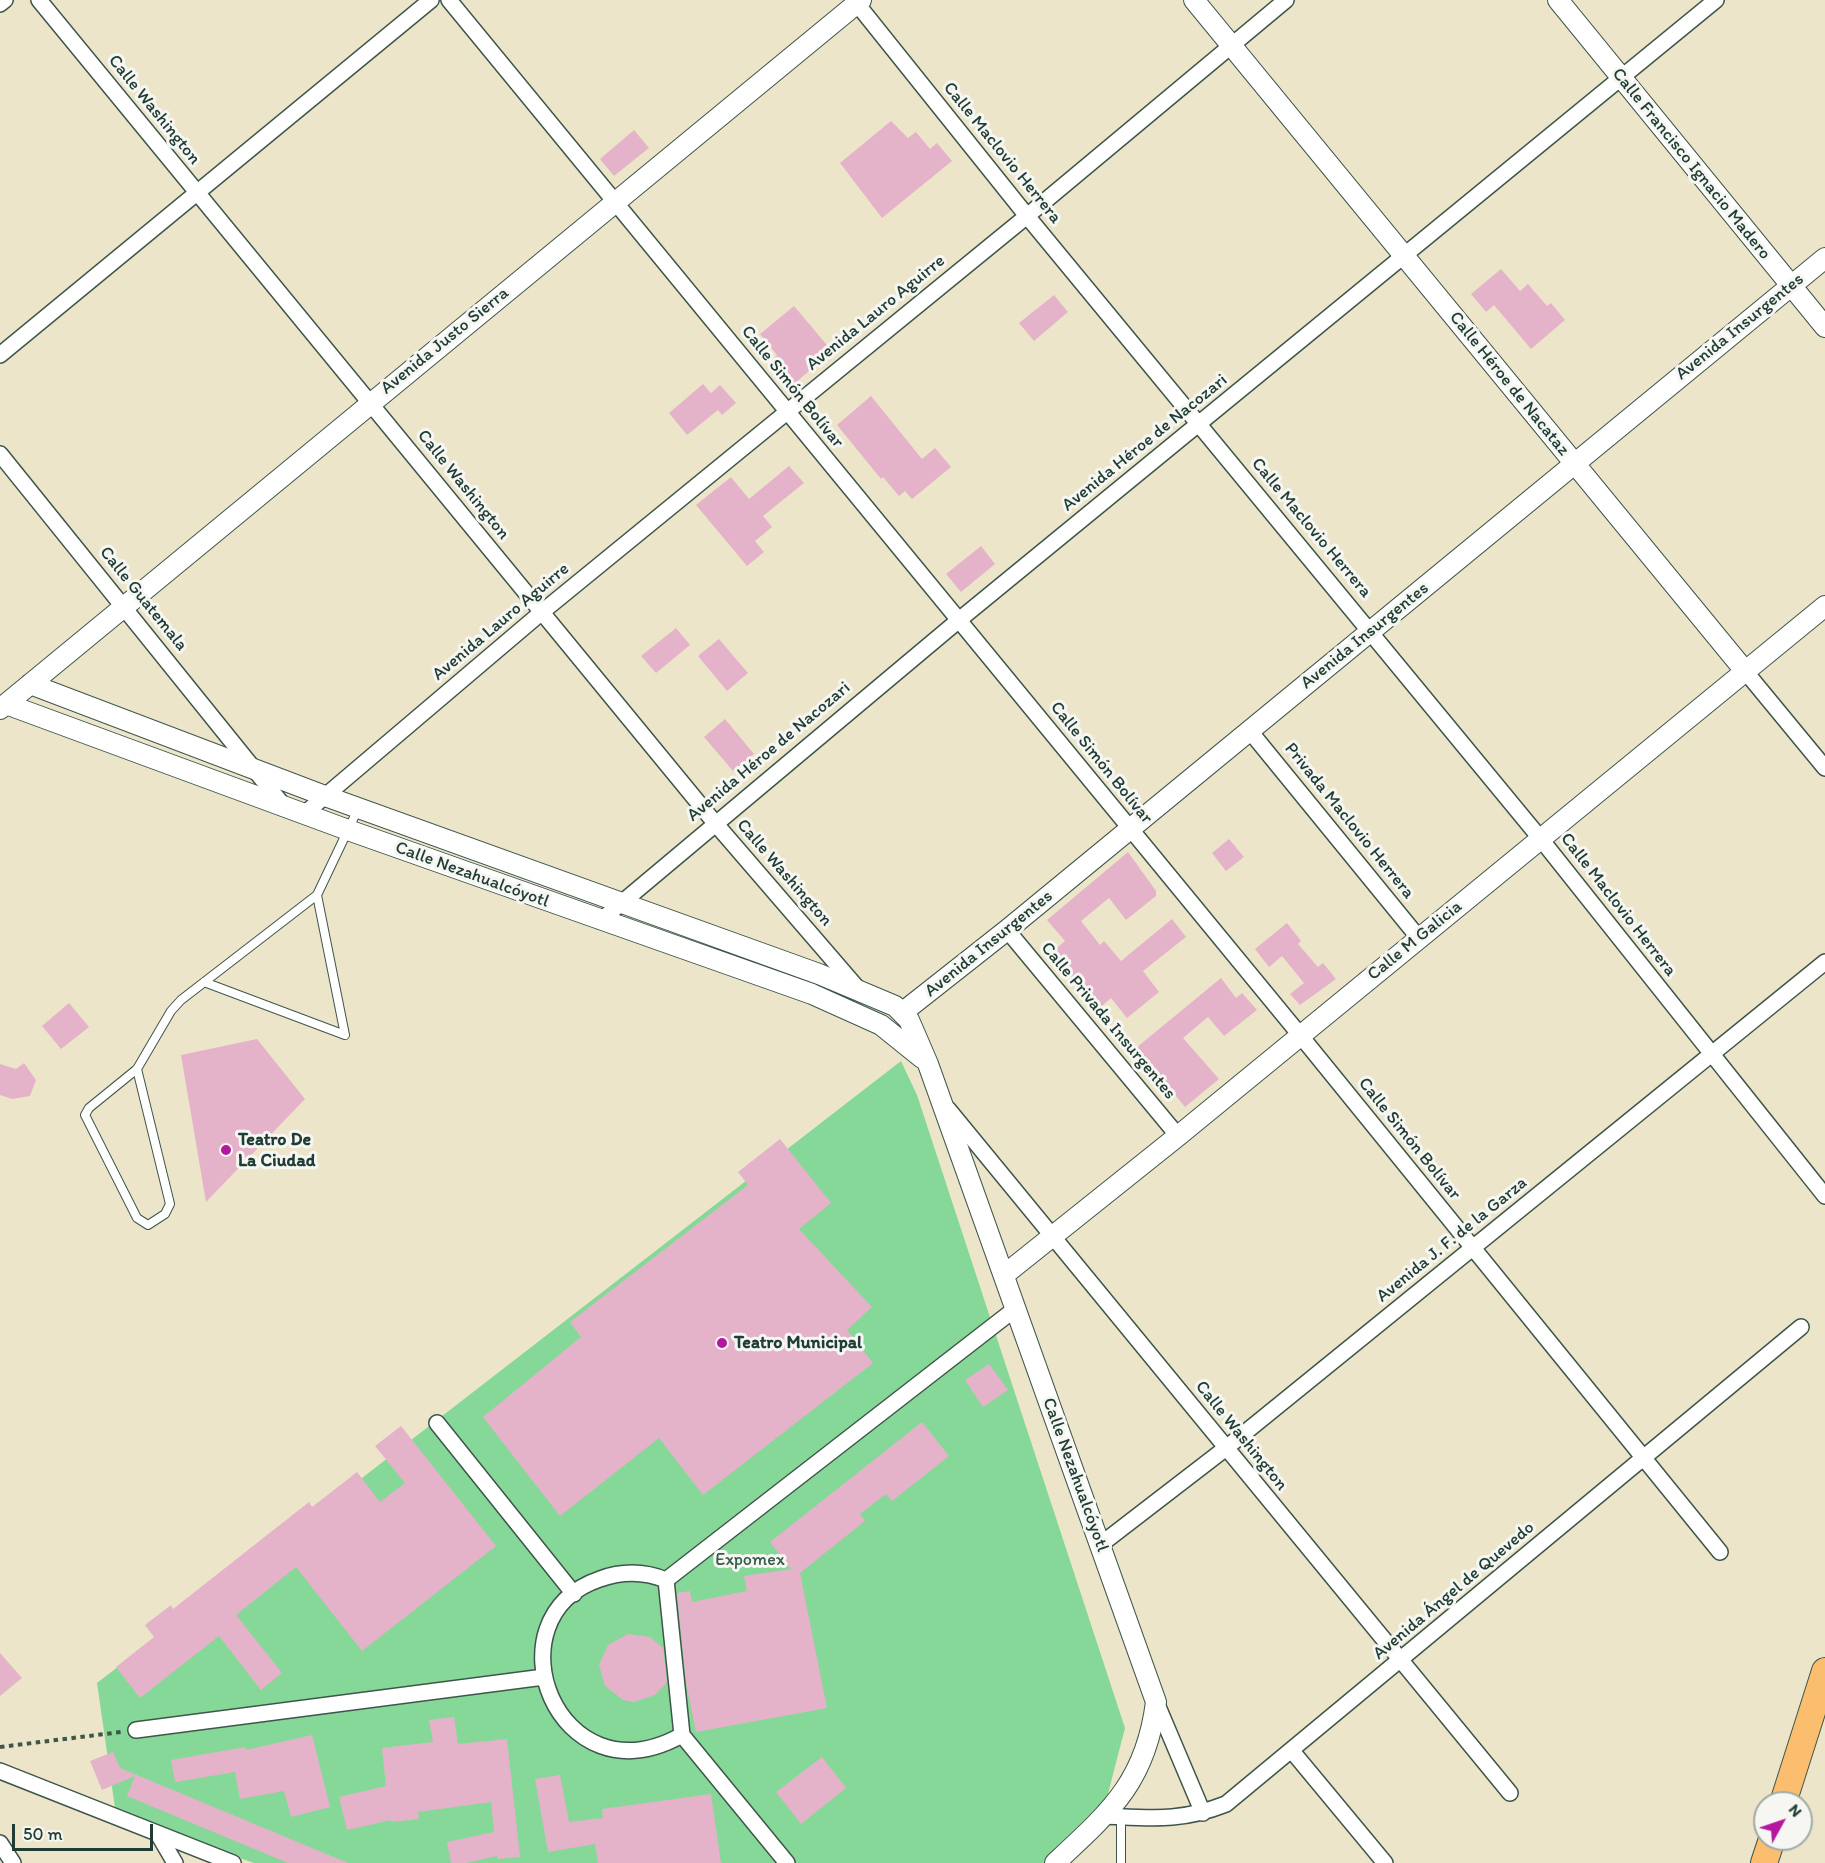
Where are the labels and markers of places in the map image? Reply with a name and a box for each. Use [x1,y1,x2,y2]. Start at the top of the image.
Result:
place label: Teatro De La Ciudad [238,1129,315,1172]
marker: Teatro De La Ciudad [219,1143,233,1157]
place label: Teatro Municipal [734,1332,862,1354]
marker: Teatro Municipal [715,1336,729,1350]

